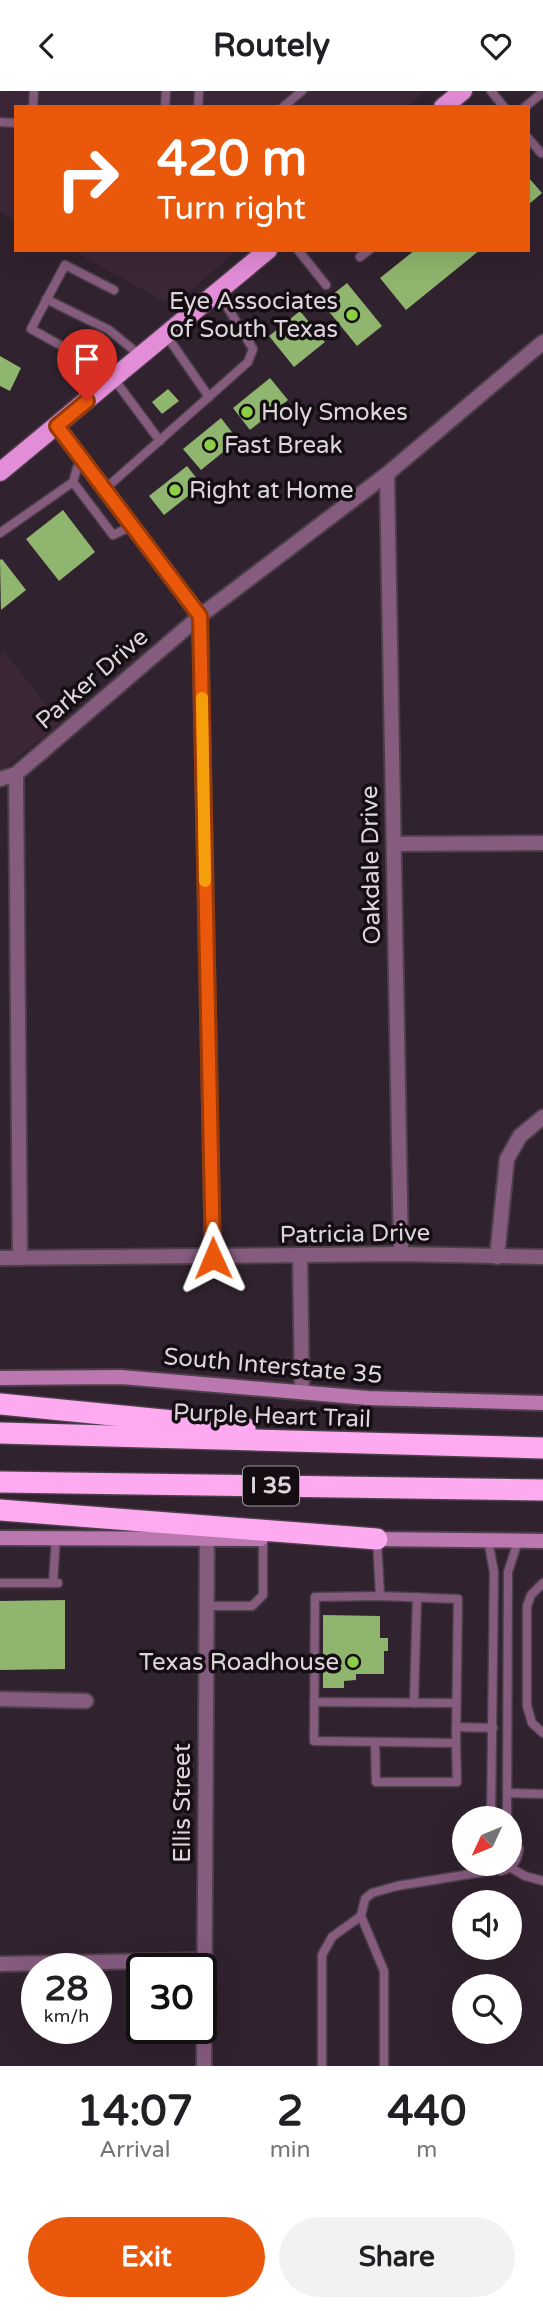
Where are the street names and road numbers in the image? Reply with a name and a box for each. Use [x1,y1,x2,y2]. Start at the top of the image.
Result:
street label: Parker Drive [30,622,154,736]
street label: Oakdale Drive [355,785,387,945]
street label: Patricia Drive [279,1218,431,1250]
street label: South Interstate 35 [162,1342,384,1390]
street label: Purple Heart Trail [173,1398,371,1434]
road number: I 35 [243,1467,299,1505]
street label: Ellis Street [168,1743,197,1863]

